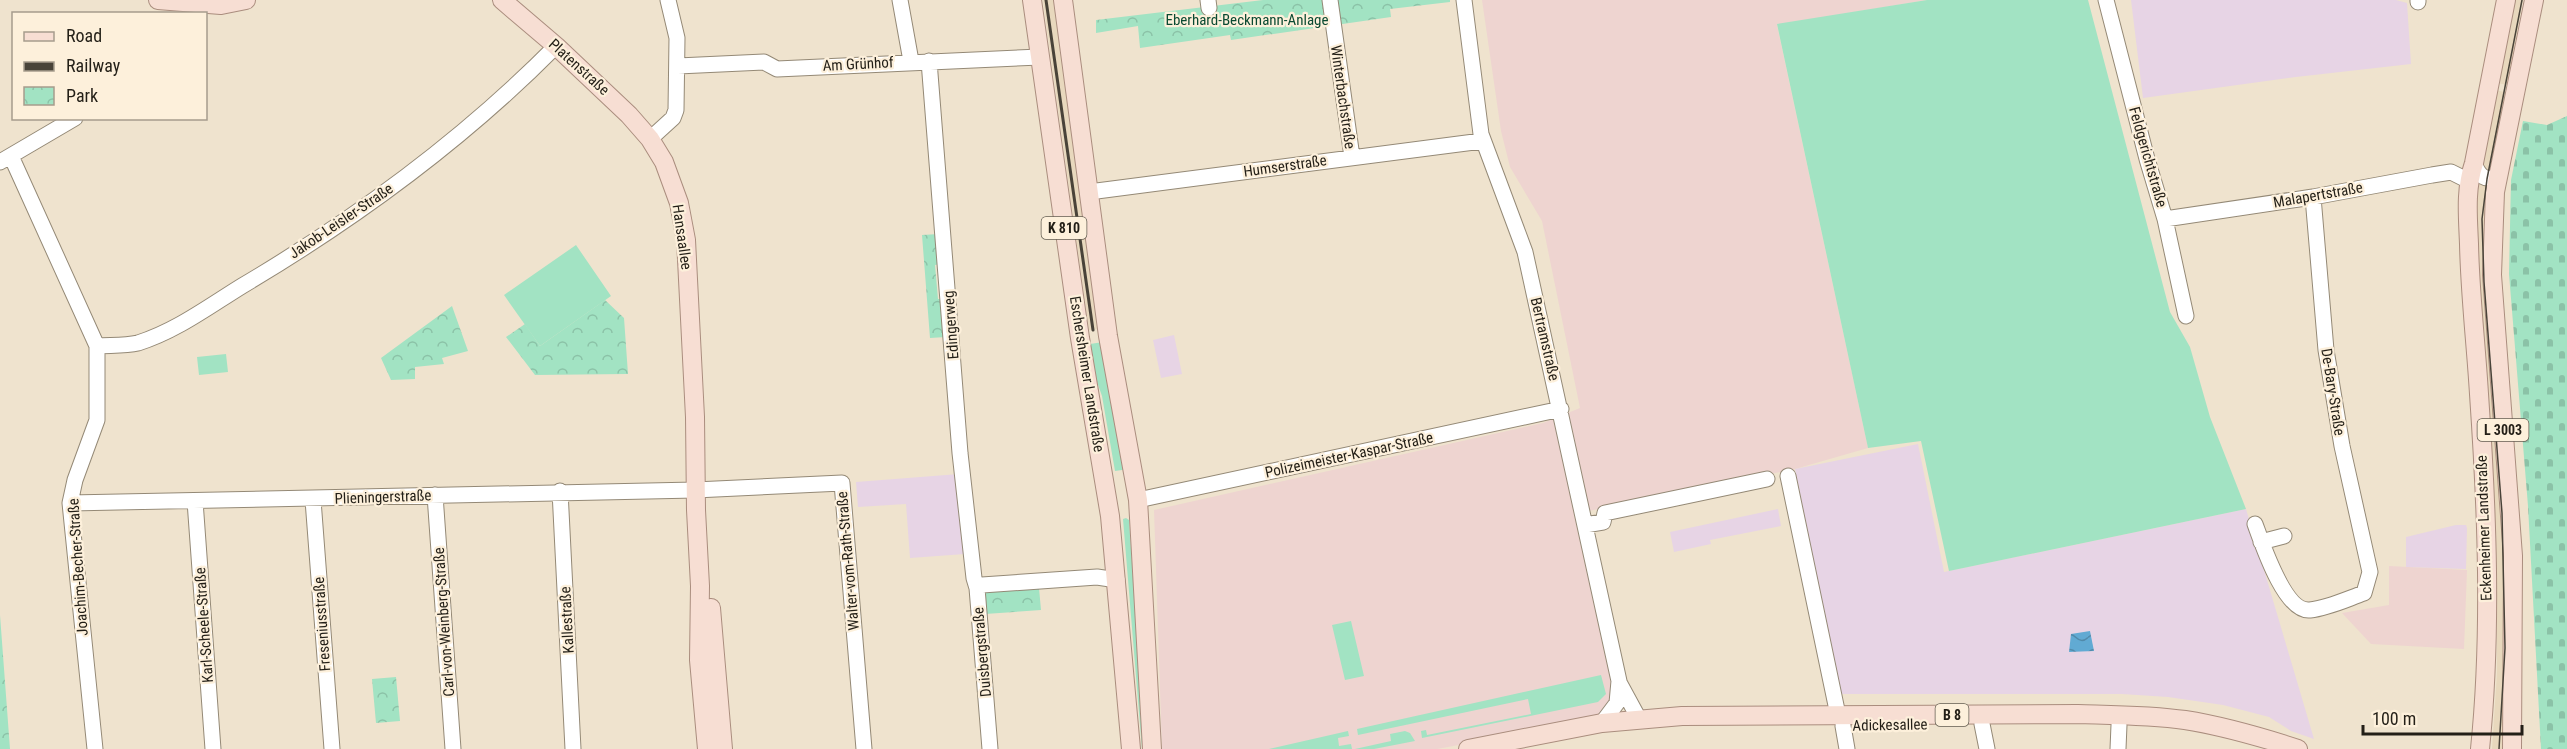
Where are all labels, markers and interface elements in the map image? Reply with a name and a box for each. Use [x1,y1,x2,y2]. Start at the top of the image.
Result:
park label: Eberhard-Beckmann-Anlage [1165,11,1329,29]
legend [12,12,207,120]
text: Road [66,25,102,46]
street label: Platenstraße [545,35,613,99]
street label: Winterbachstraße [1327,44,1359,150]
street label: Am Grünhof [822,53,894,75]
text: Railway [66,55,121,76]
text: Park [66,85,98,106]
street label: Feldgerichtstraße [2125,105,2171,209]
street label: Humserstraße [1242,151,1328,181]
street label: Malapertstraße [2272,178,2364,212]
street label: Jakob-Leisler-Straße [286,180,396,262]
street label: Hansaallee [669,203,695,271]
road number: K 810 [1042,217,1086,239]
street label: Edingerweg [940,290,962,360]
street label: Eschersheimer Landstraße [1066,295,1108,453]
street label: Bertramstraße [1527,296,1563,382]
street label: De-Bary-Straße [2317,347,2349,437]
road number: L 3003 [2478,419,2528,441]
street label: Polizeimeister-Kaspar-Straße [1263,428,1435,482]
street label: Eckenheimer Landstraße [2472,455,2496,601]
street label: Plieningerstraße [334,486,432,508]
street label: Walter-vom-Rath-Straße [833,491,863,631]
street label: Joachim-Becher-Straße [64,498,92,636]
street label: Carl-von-Weinberg-Straße [430,547,458,697]
street label: Karl-Scheele-Straße [191,567,217,683]
street label: Freseniusstraße [310,576,334,672]
street label: Kallestraße [556,586,578,654]
street label: Duisbergstraße [969,606,995,698]
scale bar [2363,698,2522,736]
road number: B 8 [1936,704,1968,726]
text: 100 m [2372,708,2416,729]
street label: Adickesallee [1852,715,1928,735]

